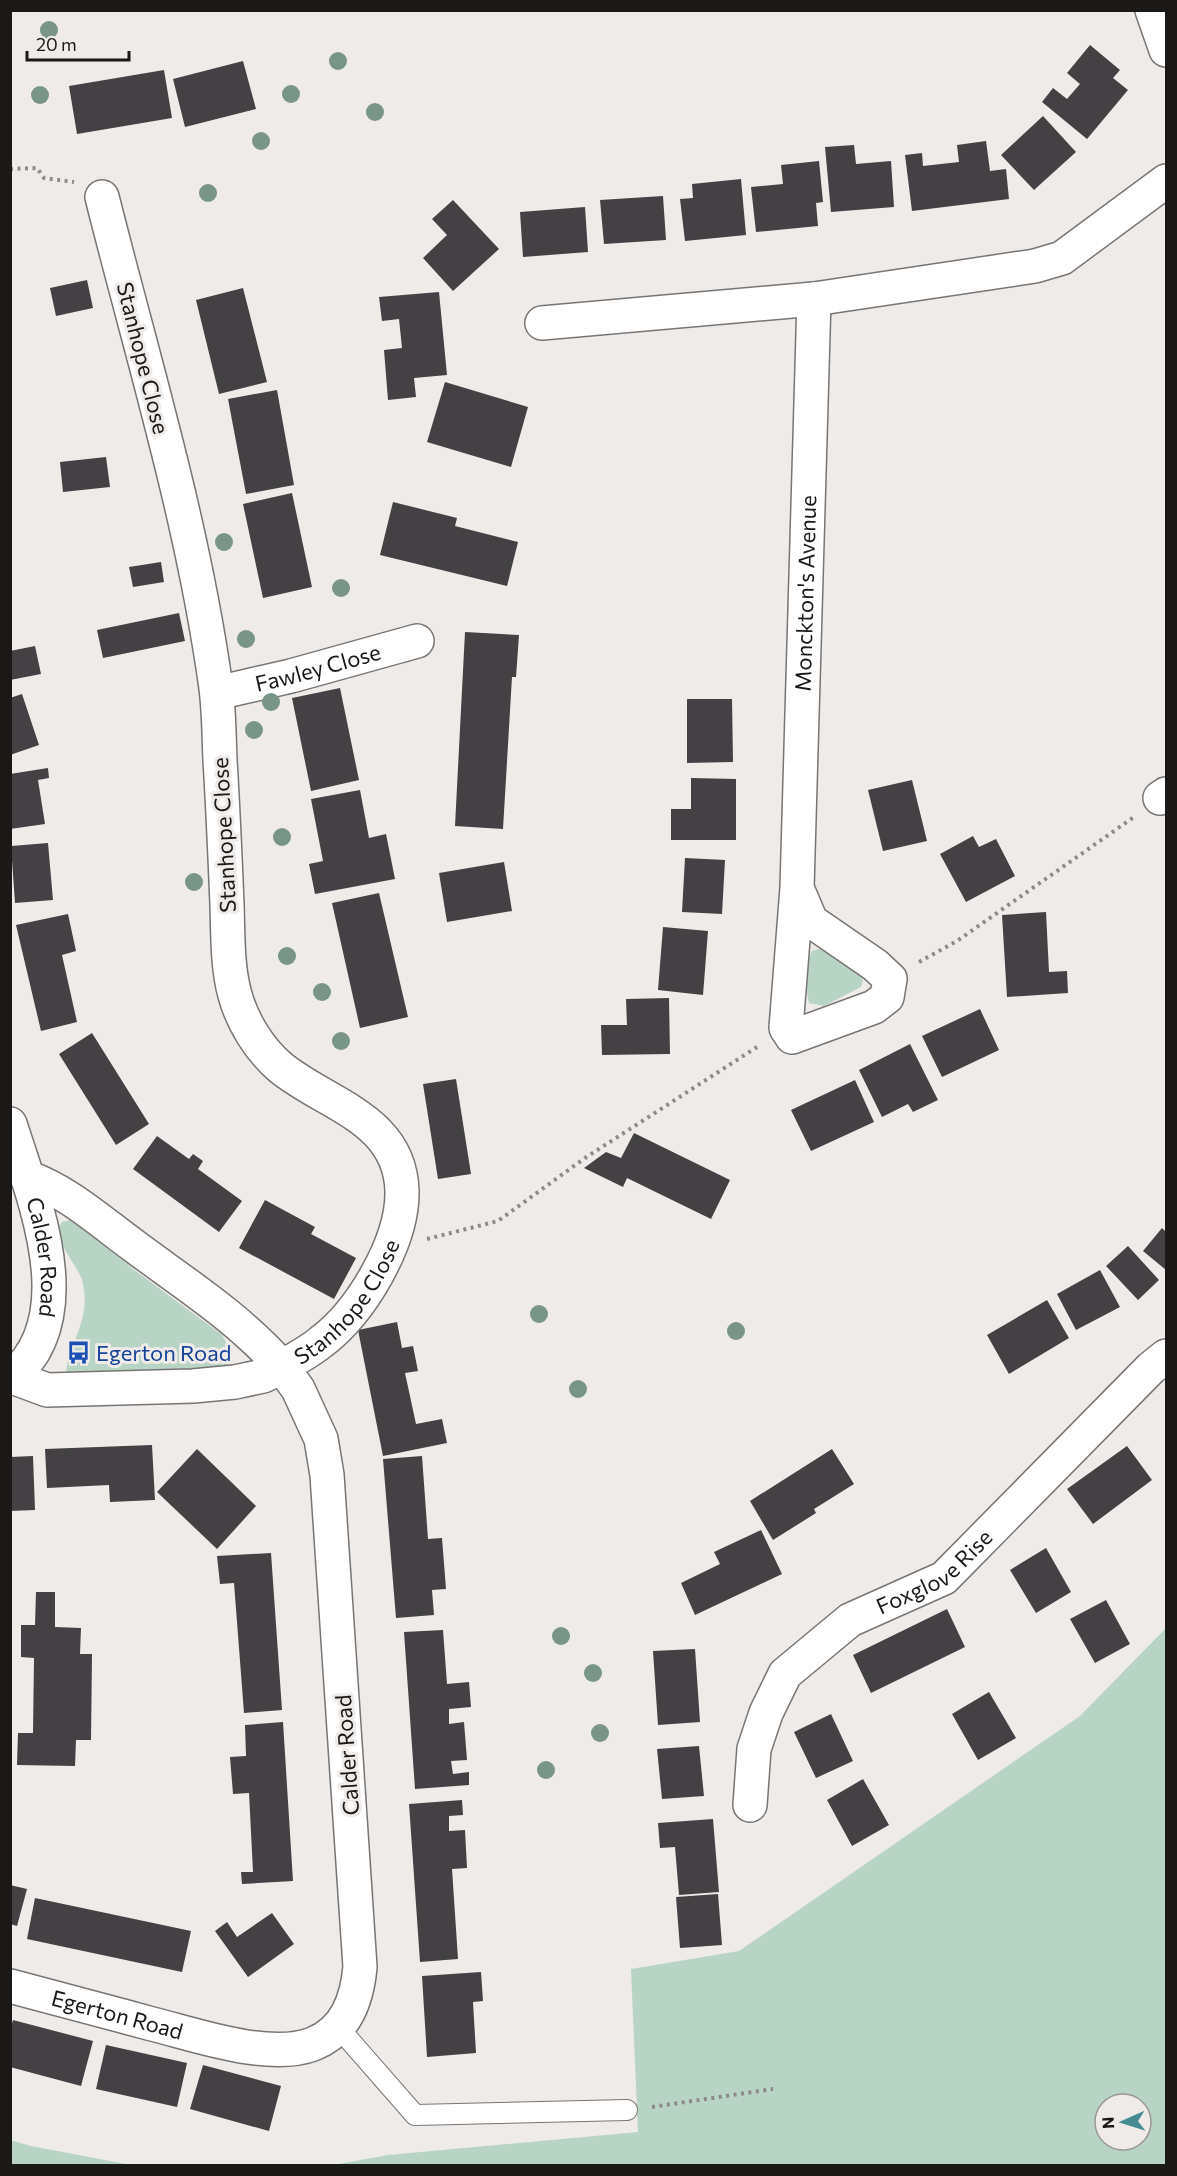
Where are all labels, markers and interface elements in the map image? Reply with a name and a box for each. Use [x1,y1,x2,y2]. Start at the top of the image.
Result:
scale bar [27,24,129,62]
text: 20 m [36,33,77,55]
street label: Stanhope Close [112,279,175,437]
street label: Monckton's Avenue [789,495,821,692]
street label: Fawley Close [252,638,384,697]
street label: Stanhope Close [206,757,241,913]
street label: Calder Road [21,1194,63,1319]
street label: Stanhope Close [289,1235,405,1370]
place label: Egerton Road [96,1339,231,1366]
bus stop icon: Egerton Road [65,1340,91,1366]
street label: Foxglove Rise [872,1523,997,1620]
street label: Calder Road [329,1694,364,1816]
street label: Egerton Road [49,1984,186,2045]
north arrow [1093,2092,1153,2152]
text: N [1098,2116,1117,2129]

